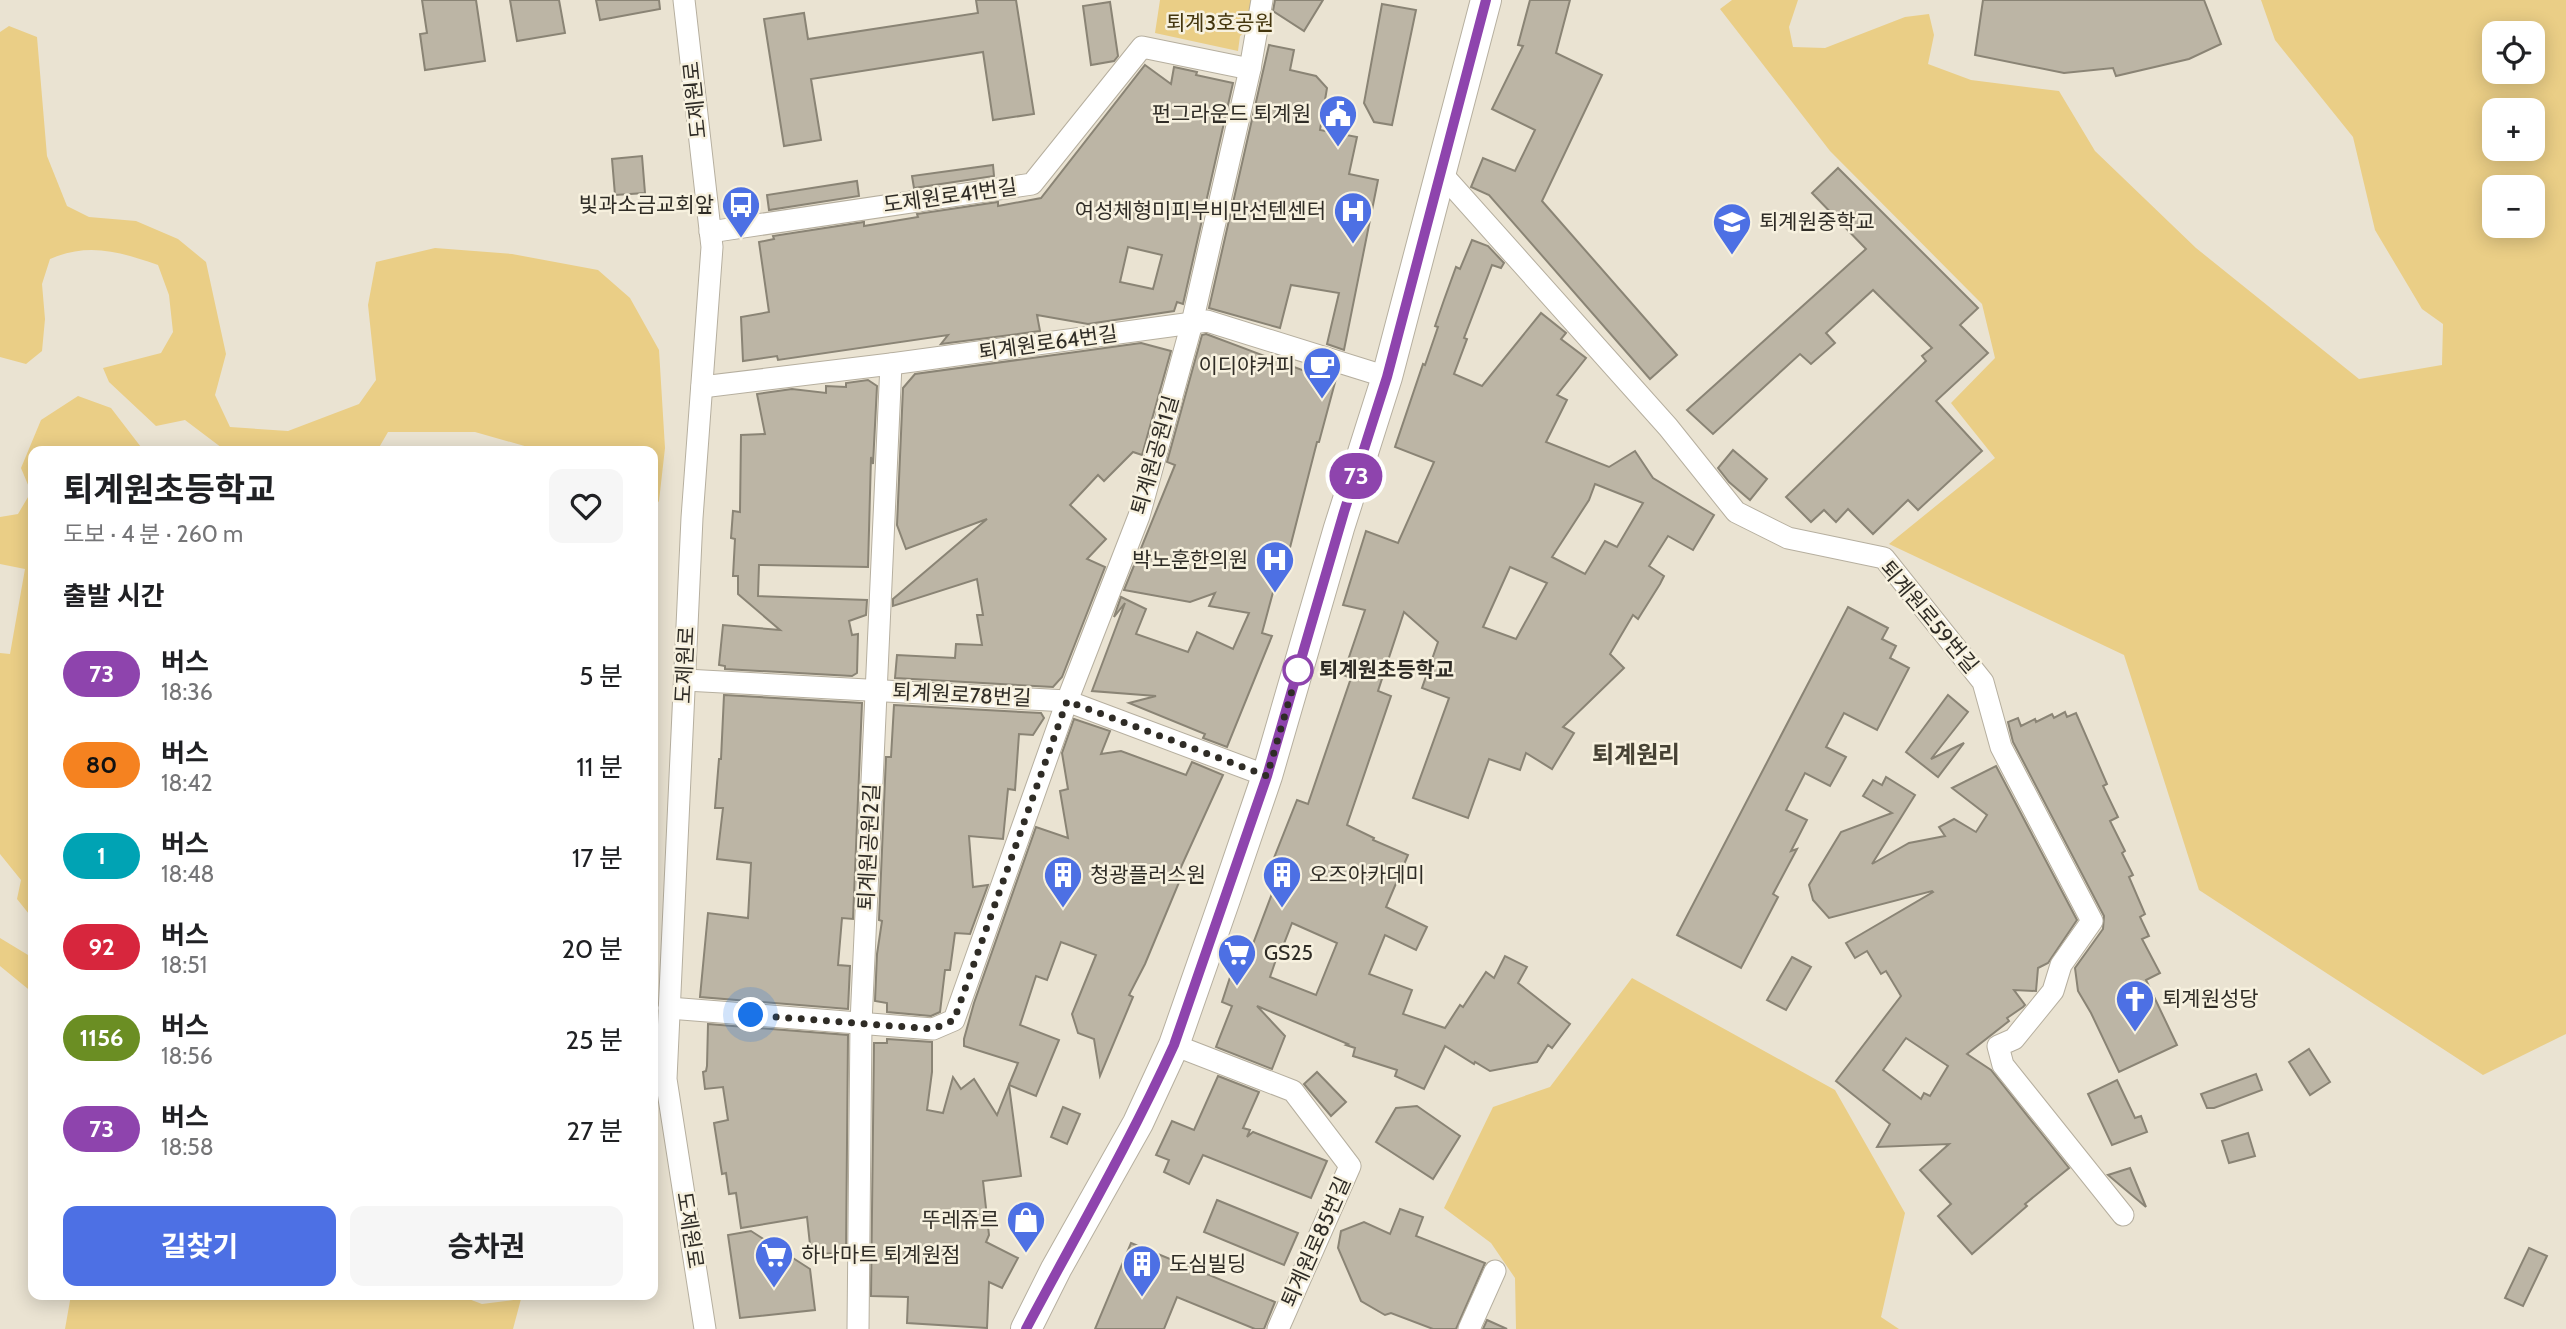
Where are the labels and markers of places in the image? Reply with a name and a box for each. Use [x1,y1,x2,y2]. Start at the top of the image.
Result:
public building icon: 펀그라운드 퇴계원 [1317,93,1359,148]
place label: 펀그라운드 퇴계원 [1152,101,1311,126]
bus stop icon: 빛과소금교회앞 [720,184,762,239]
hospital icon: 여성체형미피부비만선텐센터 [1332,190,1374,245]
place label: 빛과소금교회앞 [579,192,714,217]
place label: 여성체형미피부비만선텐센터 [1075,198,1326,223]
school or university icon: 퇴계원중학교 [1711,201,1753,256]
place label: 퇴계원중학교 [1759,209,1875,234]
cafe icon: 이디야커피 [1301,345,1343,400]
place label: 이디야커피 [1198,353,1295,378]
hospital icon: 박노훈한의원 [1254,539,1296,594]
place label: 박노훈한의원 [1132,547,1248,572]
marker: 퇴계원초등학교 [1283,655,1313,685]
place label: 퇴계원초등학교 [1319,657,1454,682]
building icon: 청광플러스원 [1042,854,1084,909]
building icon: 오즈아카데미 [1261,854,1303,909]
place label: 청광플러스원 [1090,862,1206,887]
place label: 오즈아카데미 [1309,862,1425,887]
supermarket icon: GS25 [1216,932,1258,987]
place label: GS25 [1264,940,1313,965]
church icon: 퇴계원성당 [2114,978,2156,1033]
place label: 퇴계원성당 [2162,986,2259,1011]
shop icon: 뚜레쥬르 [1005,1199,1047,1254]
place label: 뚜레쥬르 [922,1207,999,1232]
supermarket icon: 하나마트 퇴계원점 [753,1234,795,1289]
place label: 하나마트 퇴계원점 [801,1242,960,1267]
building icon: 도심빌딩 [1121,1243,1163,1298]
place label: 도심빌딩 [1169,1251,1246,1276]

